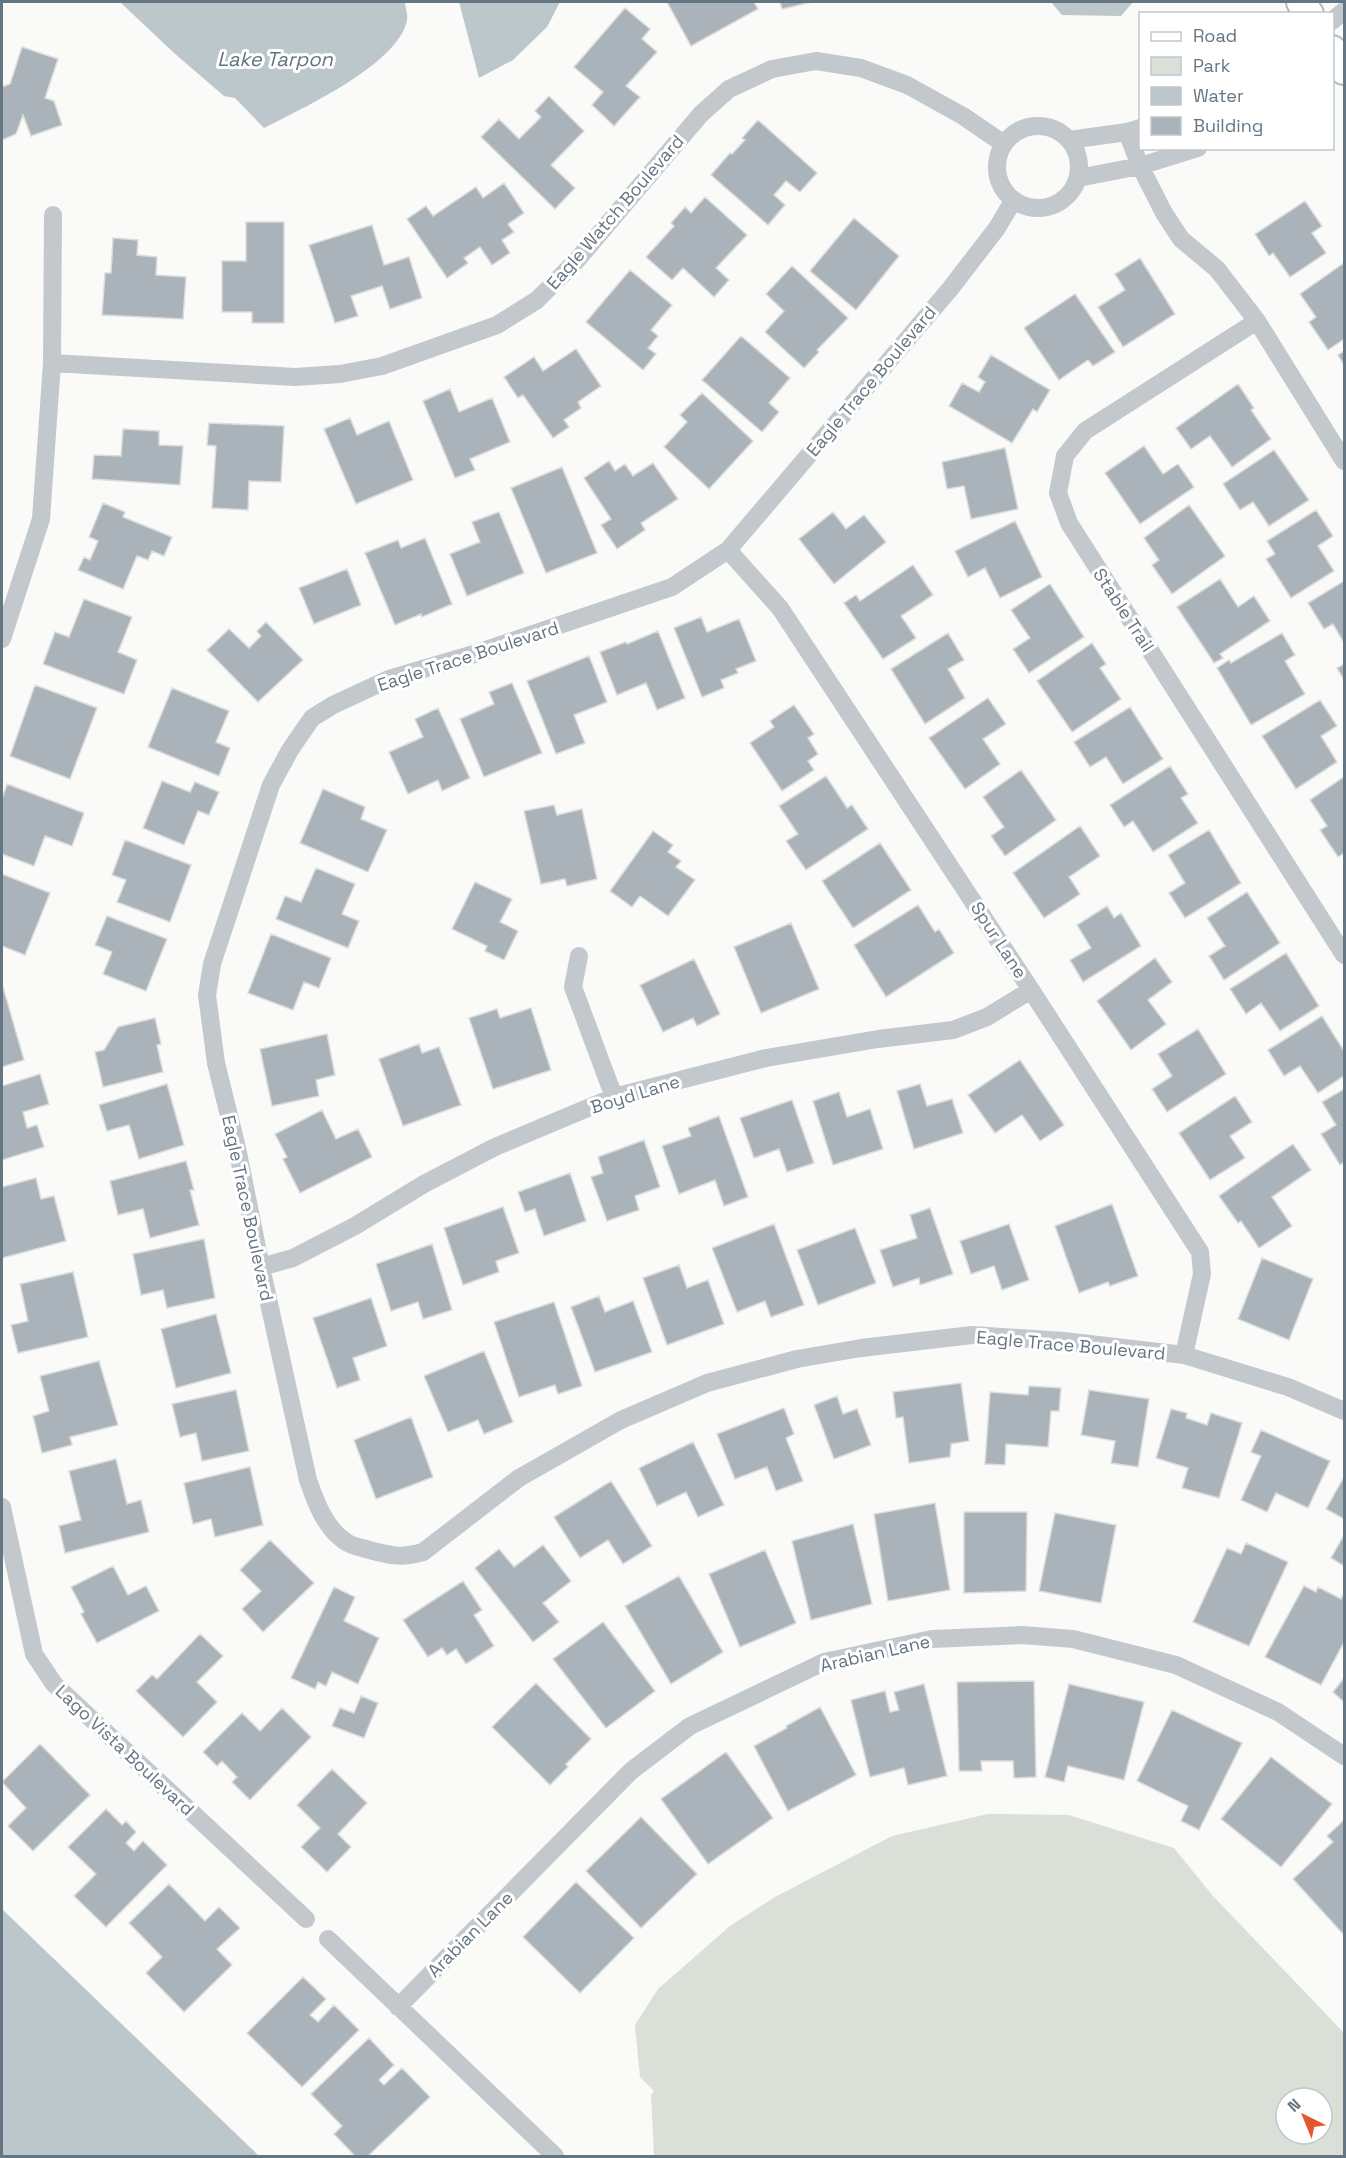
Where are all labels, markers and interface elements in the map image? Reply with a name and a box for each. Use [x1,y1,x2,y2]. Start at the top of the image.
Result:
legend [1139,12,1334,150]
text: Road [1193,24,1237,47]
water label: Lake Tarpon [217,46,334,72]
text: Park [1193,54,1231,77]
text: Water [1193,84,1244,107]
text: Building [1193,114,1263,137]
street label: Eagle Watch Boulevard [541,130,689,294]
street label: Eagle Trace Boulevard [801,301,941,461]
street label: Stable Trail [1088,564,1160,656]
street label: Eagle Trace Boulevard [374,616,562,696]
street label: Spur Lane [966,897,1032,983]
street label: Boyd Lane [588,1070,682,1118]
street label: Eagle Trace Boulevard [217,1113,279,1303]
street label: Eagle Trace Boulevard [976,1325,1166,1365]
street label: Arabian Lane [818,1629,932,1677]
street label: Lago Vista Boulevard [51,1680,199,1820]
street label: Arabian Lane [422,1886,518,1982]
north arrow [1274,2086,1334,2146]
text: N [1283,2094,1305,2117]

